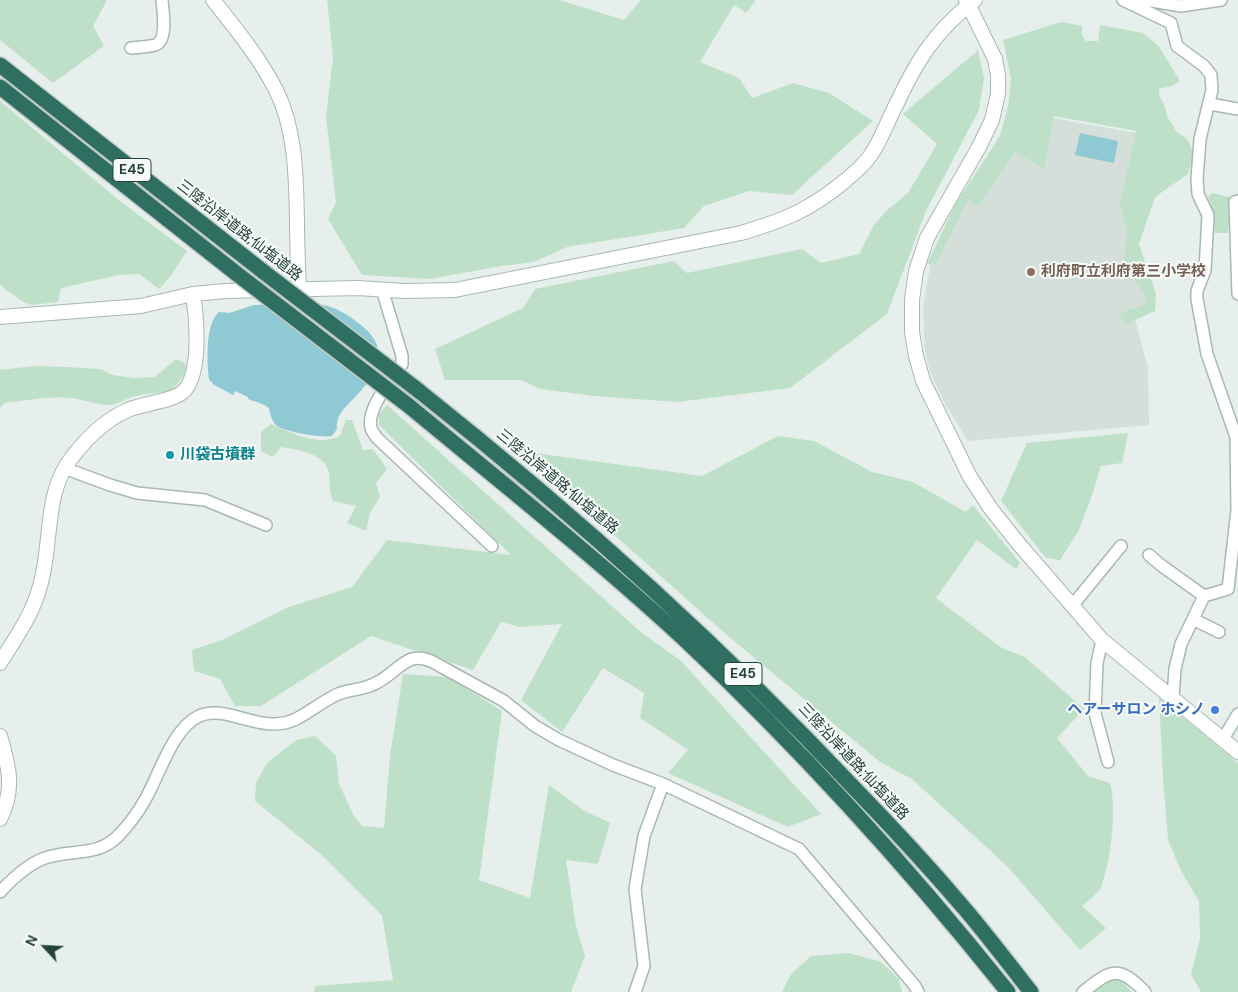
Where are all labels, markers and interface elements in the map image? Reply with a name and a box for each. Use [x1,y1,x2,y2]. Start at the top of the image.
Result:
road number: E45 [113,158,151,182]
street label: 三陸沿岸道路;仙塩道路 [173,177,305,285]
place label: 利府町立利府第三小学校 [1041,263,1206,281]
marker: 利府町立利府第三小学校 [1025,266,1037,278]
street label: 三陸沿岸道路;仙塩道路 [492,426,622,538]
place label: 川袋古墳群 [180,446,255,464]
marker: 川袋古墳群 [164,449,176,461]
road number: E45 [724,662,762,686]
street label: 三陸沿岸道路;仙塩道路 [794,700,912,824]
place label: ヘアーサロン ホシノ [1067,701,1205,719]
marker: ヘアーサロン ホシノ [1209,704,1221,716]
north arrow [20,922,70,972]
text: N [21,932,42,949]

